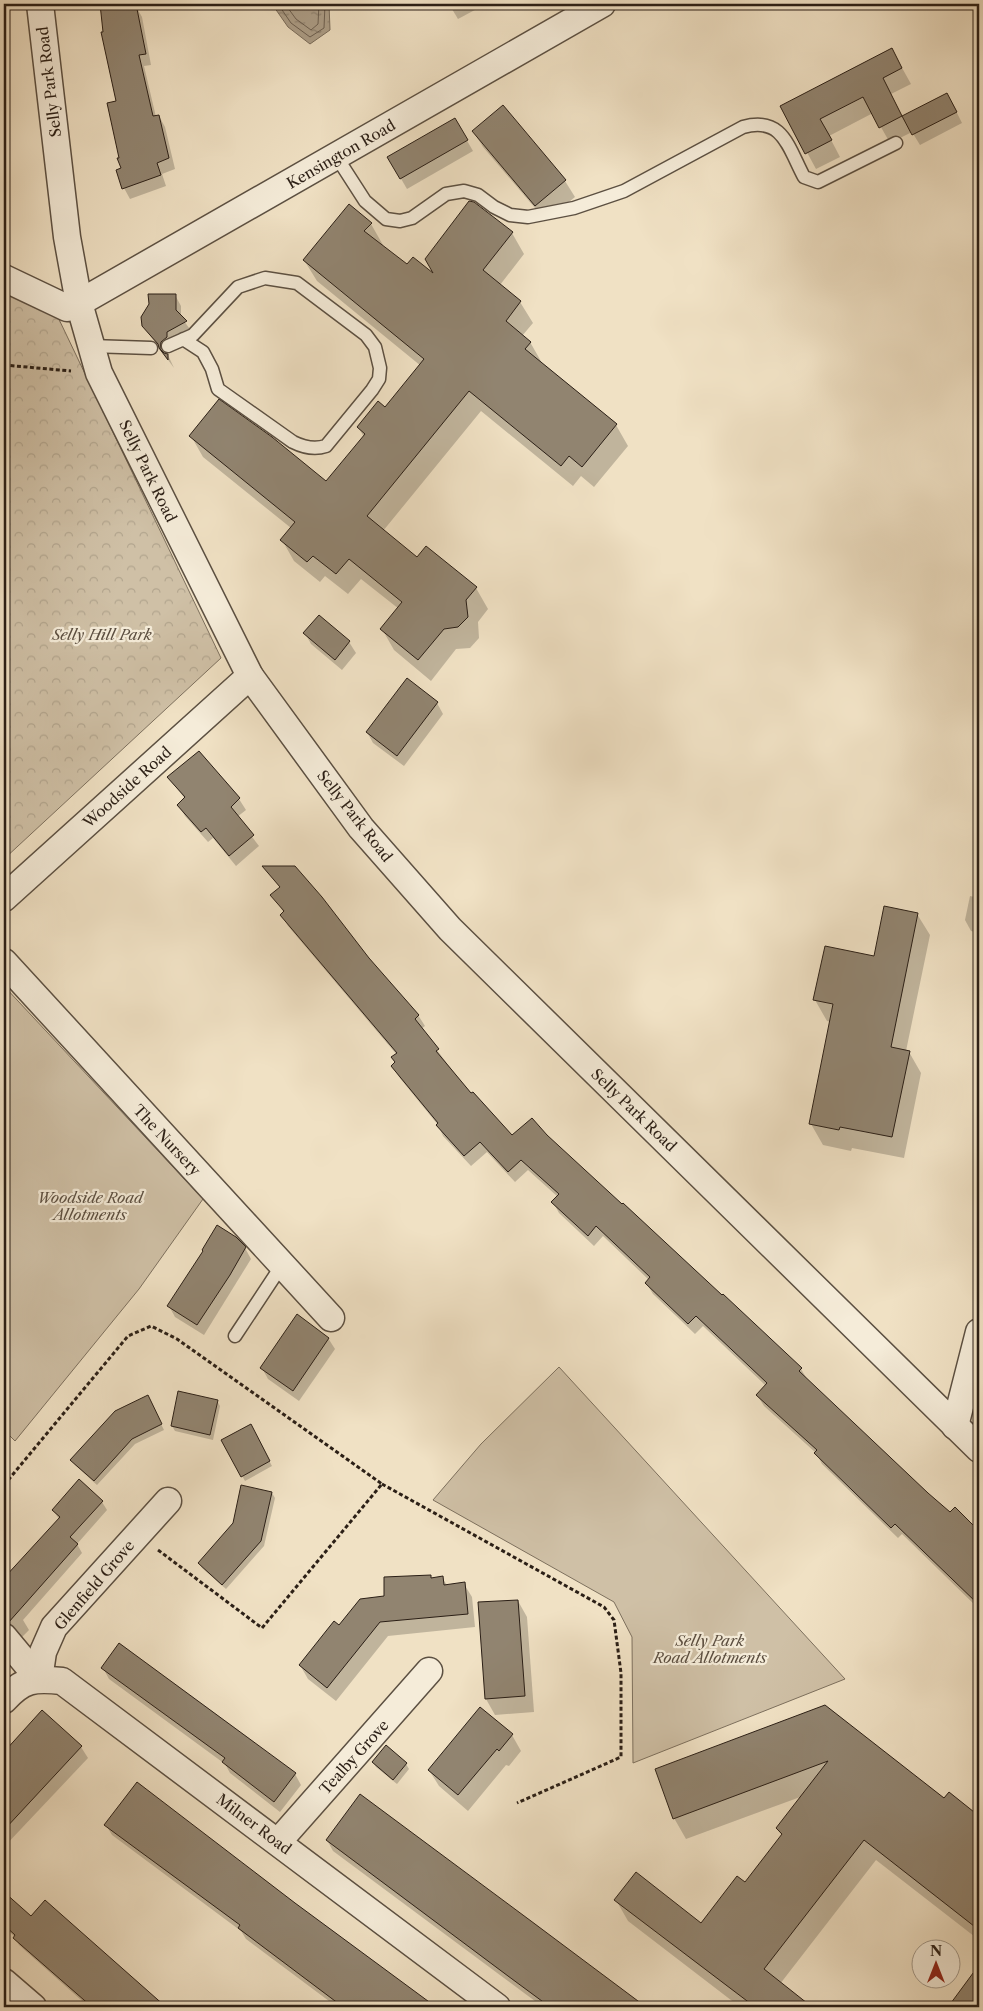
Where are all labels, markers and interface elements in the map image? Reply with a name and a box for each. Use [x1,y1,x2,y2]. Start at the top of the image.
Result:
street label: Selly Park Road [33,26,65,138]
street label: Kensington Road [283,115,399,193]
street label: Selly Park Road [115,417,181,525]
park label: Selly Hill Park [51,625,152,644]
street label: Woodside Road [78,742,175,832]
street label: Selly Park Road [313,766,397,866]
street label: Selly Park Road [587,1064,681,1156]
street label: The Nursery [129,1101,205,1180]
park label: Woodside Road Allotments [37,1188,145,1224]
street label: Glenfield Grove [50,1536,138,1634]
park label: Selly Park Road Allotments [652,1631,767,1667]
street label: Tealby Grove [315,1716,393,1798]
street label: Milner Road [213,1790,295,1858]
north arrow [910,1938,960,1988]
text: N [930,1942,942,1960]

